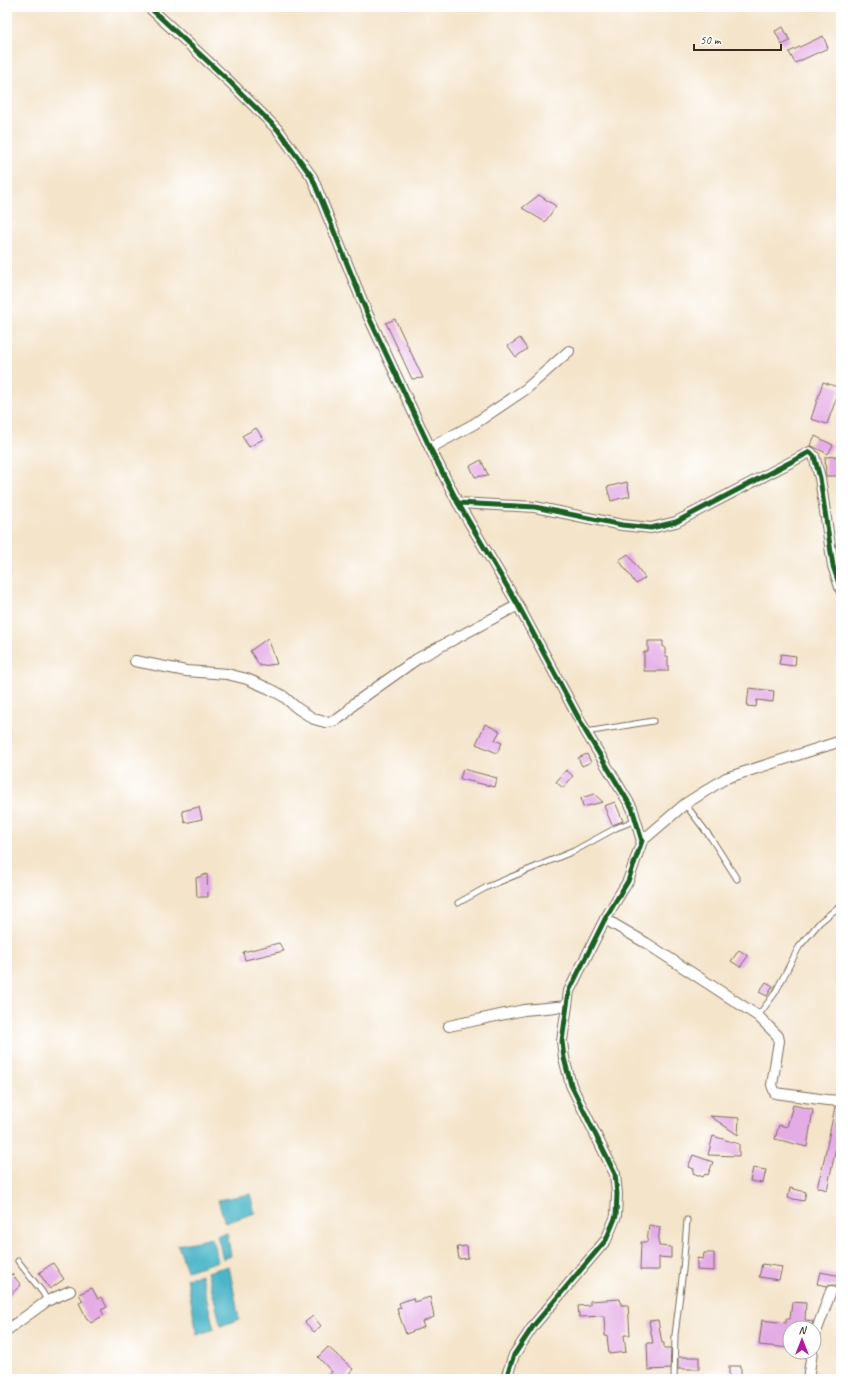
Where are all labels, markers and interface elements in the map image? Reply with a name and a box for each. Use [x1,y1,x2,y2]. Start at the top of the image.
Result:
scale bar [694,26,781,52]
text: 50 m [700,32,722,48]
north arrow [782,1320,822,1360]
text: N [799,1323,808,1337]

